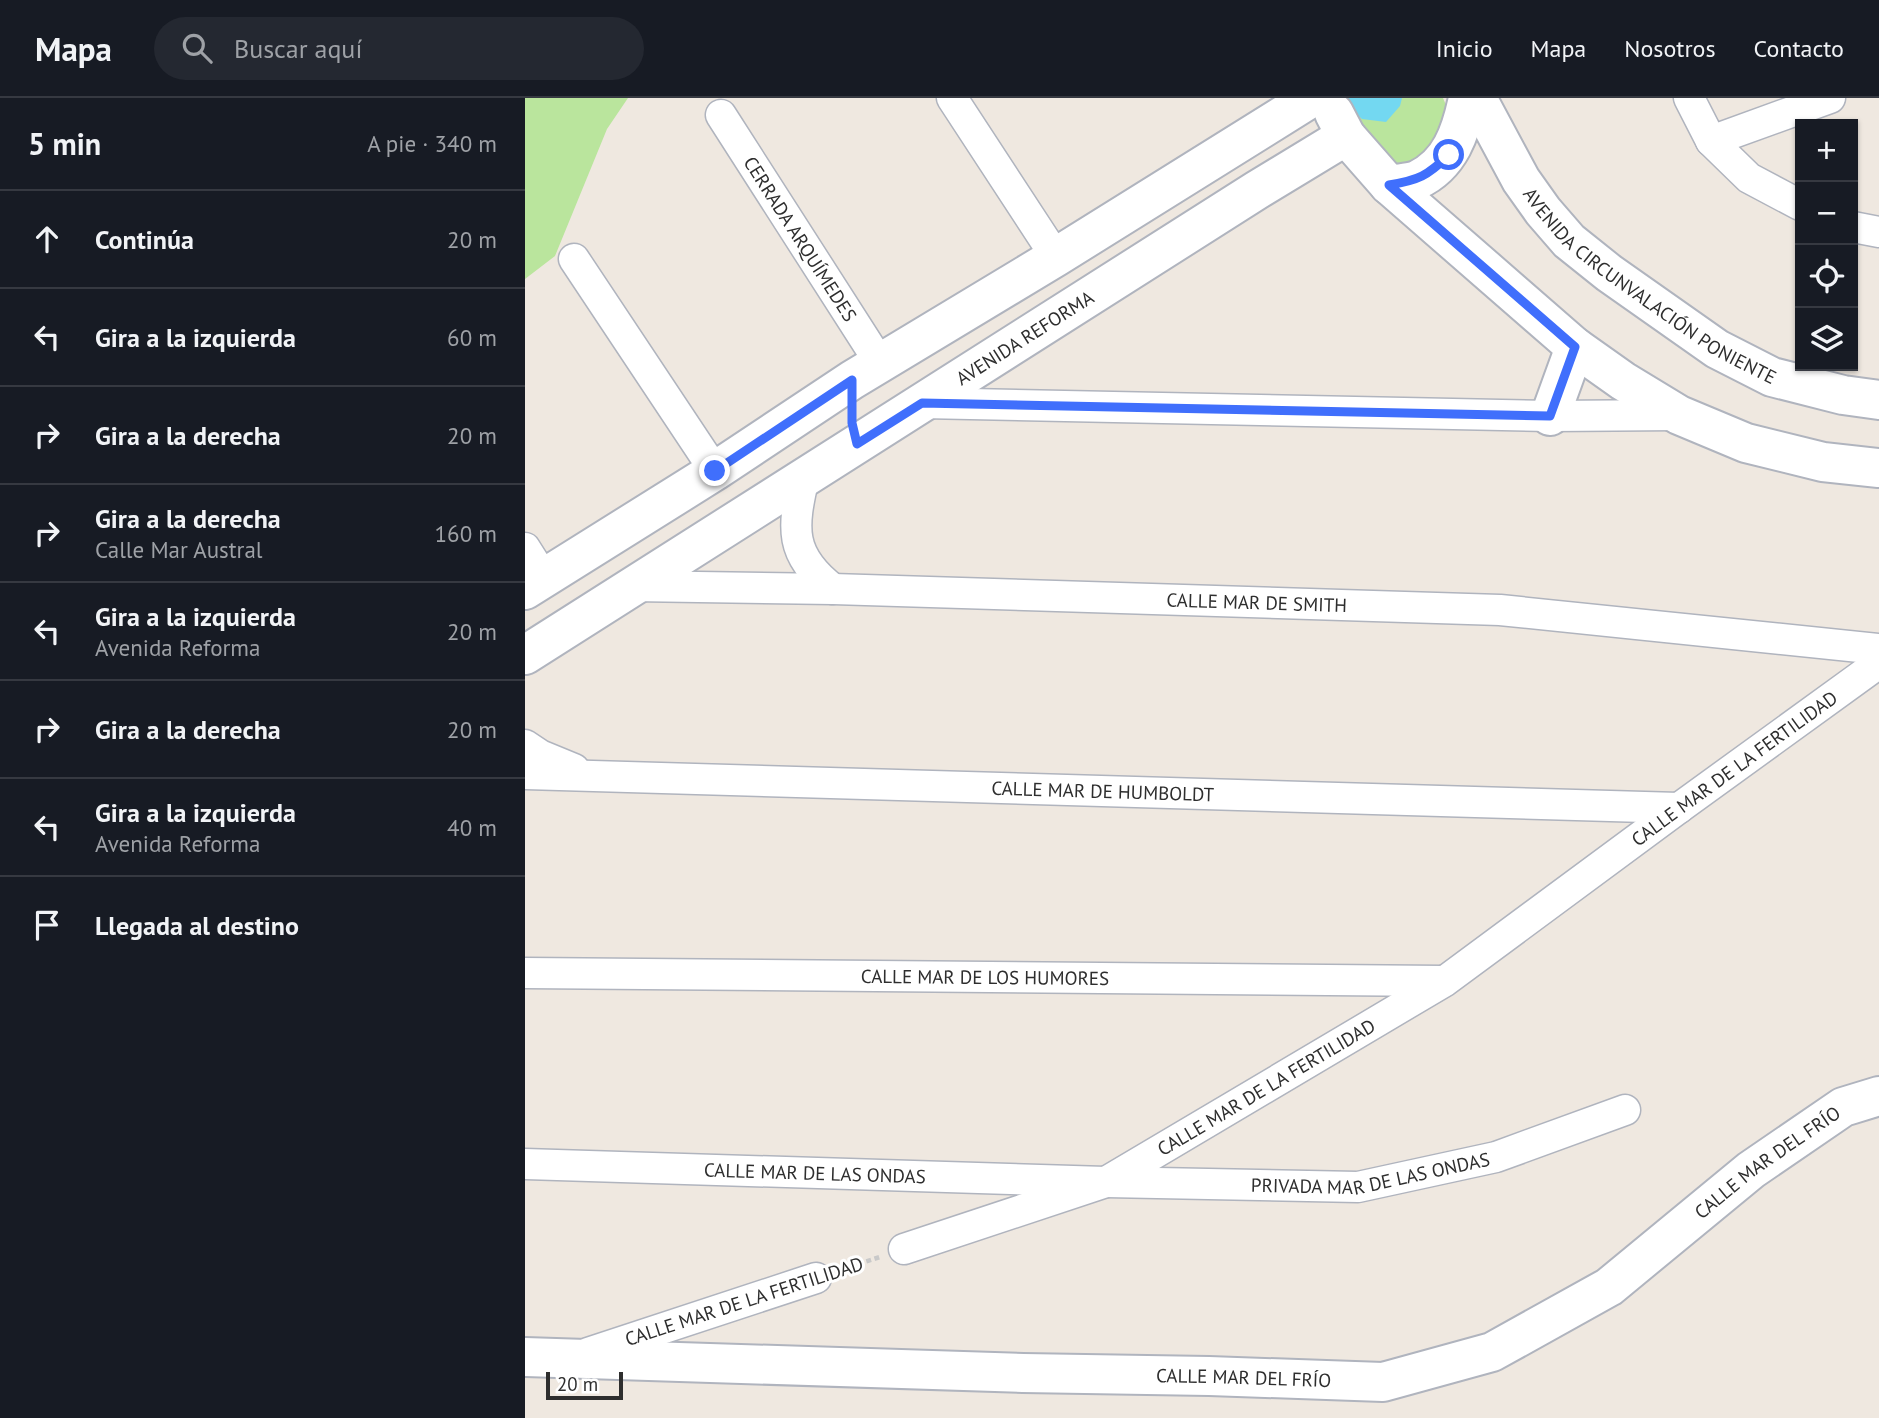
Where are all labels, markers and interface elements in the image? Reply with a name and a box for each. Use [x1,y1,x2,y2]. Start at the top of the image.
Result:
search box [154,17,644,80]
text: Mapa [35,27,112,70]
icon: search [178,29,216,67]
text: Buscar aquí [234,32,362,65]
text: Inicio [1436,33,1493,64]
text: Mapa [1531,33,1586,64]
text: Nosotros [1624,33,1716,64]
text: Contacto [1754,33,1844,64]
map controls [1795,119,1858,371]
button: + [1795,119,1858,182]
text: 5 min [28,124,101,163]
text: A pie · 340 m [367,129,497,158]
route start [1433,139,1464,170]
street label: CERRADA ARQUÍMEDES [739,152,862,326]
button: − [1795,182,1858,245]
street label: AVENIDA CIRCUNVALACIÓN PONIENTE [1518,183,1780,389]
icon: ahead [28,220,66,258]
text: Continúa [95,223,194,256]
text: 20 m [447,225,497,254]
button: locate [1795,245,1858,308]
street label: AVENIDA REFORMA [951,285,1098,390]
button: layers [1795,308,1858,371]
icon: left [28,318,66,356]
text: Gira a la izquierda [95,321,296,354]
text: 60 m [447,323,497,352]
icon: right [28,416,66,454]
text: Gira a la derecha [95,419,281,452]
text: 20 m [447,421,497,450]
route end [699,455,730,486]
text: Gira a la derecha [95,502,281,535]
icon: right [28,514,66,552]
text: 160 m [435,519,497,548]
text: Calle Mar Austral [95,535,263,564]
street label: CALLE MAR DE SMITH [1166,588,1347,617]
text: Gira a la izquierda [95,600,296,633]
icon: left [28,612,66,650]
text: 20 m [447,617,497,646]
text: Avenida Reforma [95,633,260,662]
street label: CALLE MAR DE LA FERTILIDAD [1626,685,1842,851]
icon: right [28,710,66,748]
text: Gira a la derecha [95,713,281,746]
text: 20 m [447,715,497,744]
street label: CALLE MAR DE HUMBOLDT [991,776,1215,806]
text: Gira a la izquierda [95,796,296,829]
icon: left [28,808,66,846]
text: 40 m [447,813,497,842]
text: Avenida Reforma [95,829,260,858]
icon: arrive [28,906,66,944]
text: Llegada al destino [95,909,299,942]
street label: CALLE MAR DE LOS HUMORES [861,964,1109,990]
street label: CALLE MAR DE LA FERTILIDAD [1153,1013,1379,1161]
street label: CALLE MAR DEL FRÍO [1689,1101,1845,1224]
street label: PRIVADA MAR DE LAS ONDAS [1251,1147,1492,1200]
street label: CALLE MAR DE LAS ONDAS [704,1158,926,1188]
street label: CALLE MAR DE LA FERTILIDAD [622,1251,866,1351]
street label: CALLE MAR DEL FRÍO [1156,1363,1332,1392]
scale bar [546,1369,623,1401]
text: 20 m [557,1372,598,1396]

